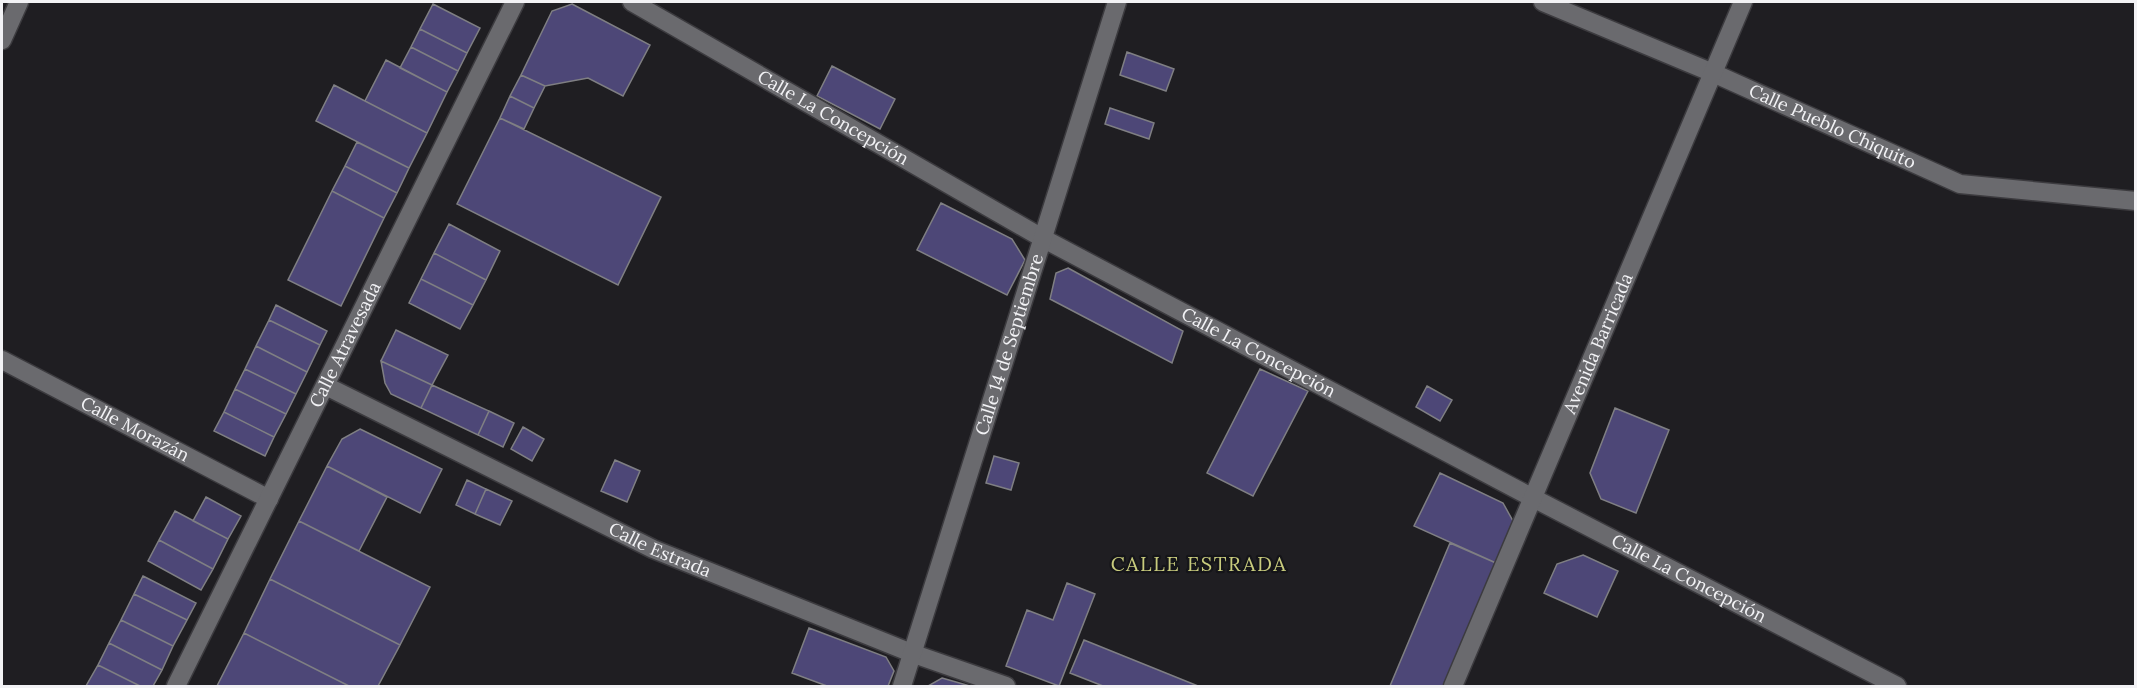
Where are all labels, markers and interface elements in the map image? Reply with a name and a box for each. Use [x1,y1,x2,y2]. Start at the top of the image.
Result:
street label: Calle La Concepción [753,65,913,170]
street label: Calle Pueblo Chiquito [1745,79,1920,174]
street label: Calle 14 de Septiembre [970,250,1048,438]
street label: Avenida Barricada [1557,270,1638,418]
street label: Calle Atravesada [304,278,386,411]
street label: Calle La Concepción [1178,302,1340,402]
street label: Calle Morazán [77,391,194,467]
street label: Calle Estrada [605,517,715,582]
street label: Calle La Concepción [1608,529,1770,628]
district label: CALLE ESTRADA [1111,551,1287,576]

